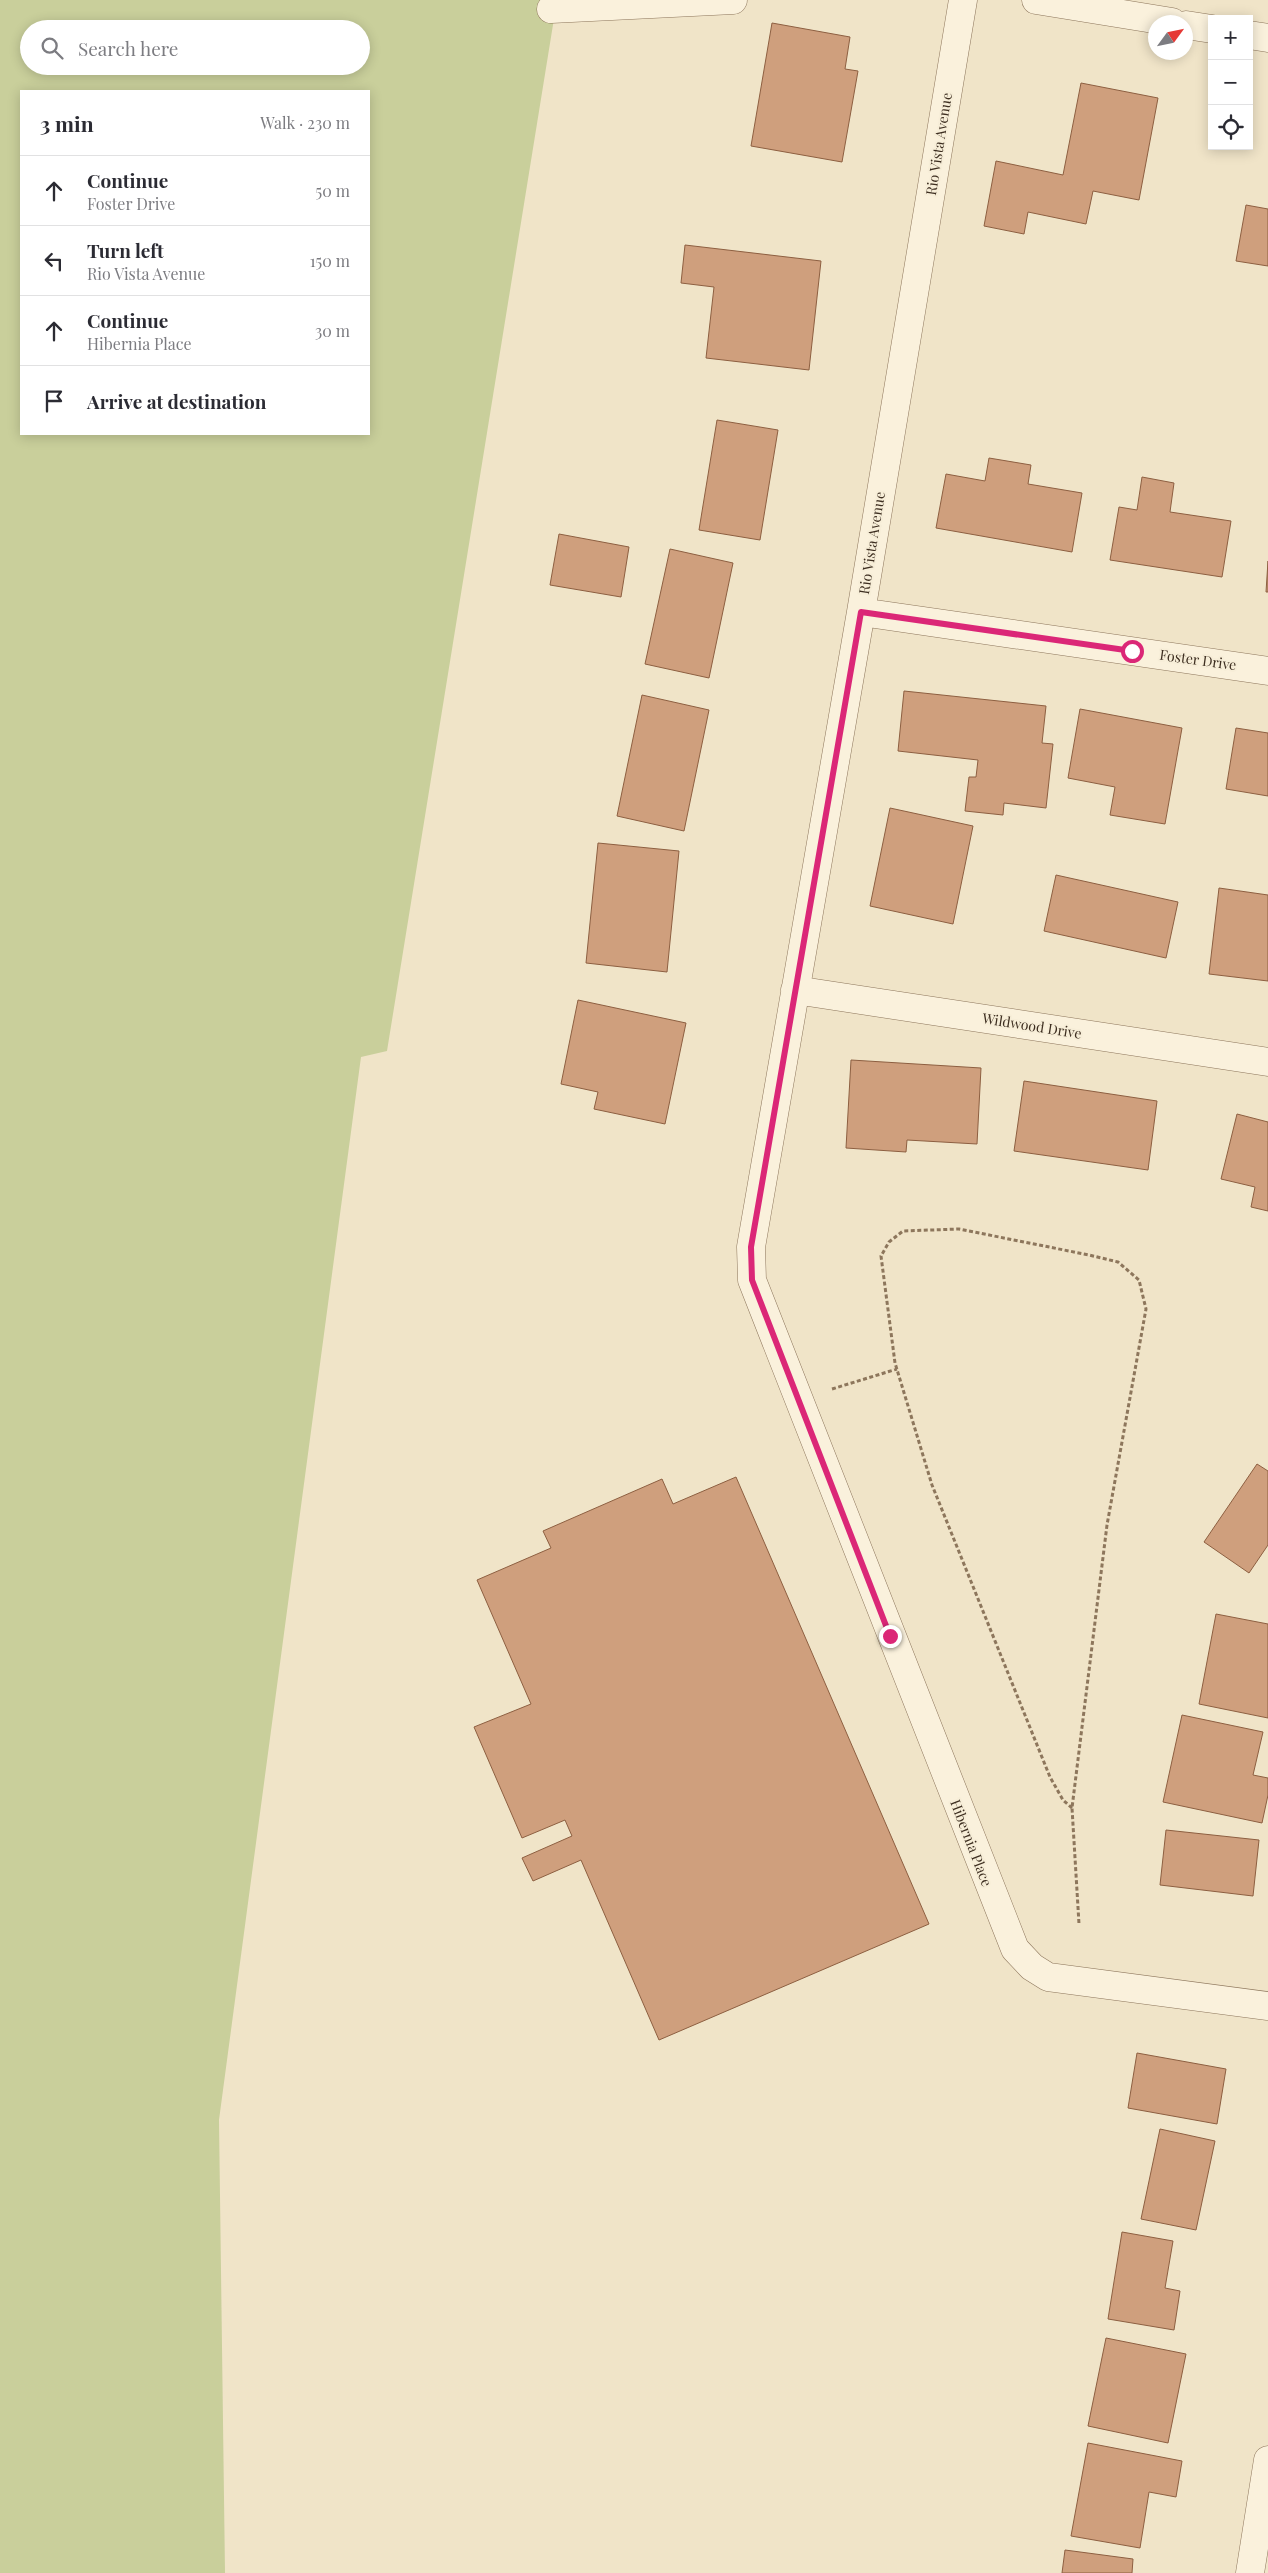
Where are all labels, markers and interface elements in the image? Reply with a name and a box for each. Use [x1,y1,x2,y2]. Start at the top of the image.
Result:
north arrow [1148,15,1193,60]
map controls [1208,15,1253,150]
button: + [1208,15,1253,60]
search box [20,20,370,75]
icon: search [38,34,66,62]
text: Search here [78,35,178,61]
button: − [1208,60,1253,105]
street label: Rio Vista Avenue [921,91,956,197]
button: locate [1208,105,1253,150]
text: 3 min [40,109,94,137]
text: Walk · 230 m [260,112,350,133]
text: Continue [87,167,168,193]
icon: ahead [40,177,68,205]
text: 50 m [316,180,350,201]
text: Foster Drive [87,193,175,214]
text: Turn left [87,237,164,263]
icon: left [40,247,68,275]
text: 150 m [310,250,350,271]
text: Rio Vista Avenue [87,263,205,284]
text: Continue [87,307,168,333]
icon: ahead [40,317,68,345]
text: 30 m [315,320,350,341]
text: Hibernia Place [87,333,192,354]
icon: arrive [40,387,68,415]
text: Arrive at destination [87,388,267,414]
street label: Rio Vista Avenue [854,490,889,596]
route start [1121,640,1144,663]
street label: Foster Drive [1158,645,1238,674]
street label: Wildwood Drive [980,1008,1083,1043]
route end [879,1625,902,1648]
street label: Hibernia Place [946,1797,997,1889]

